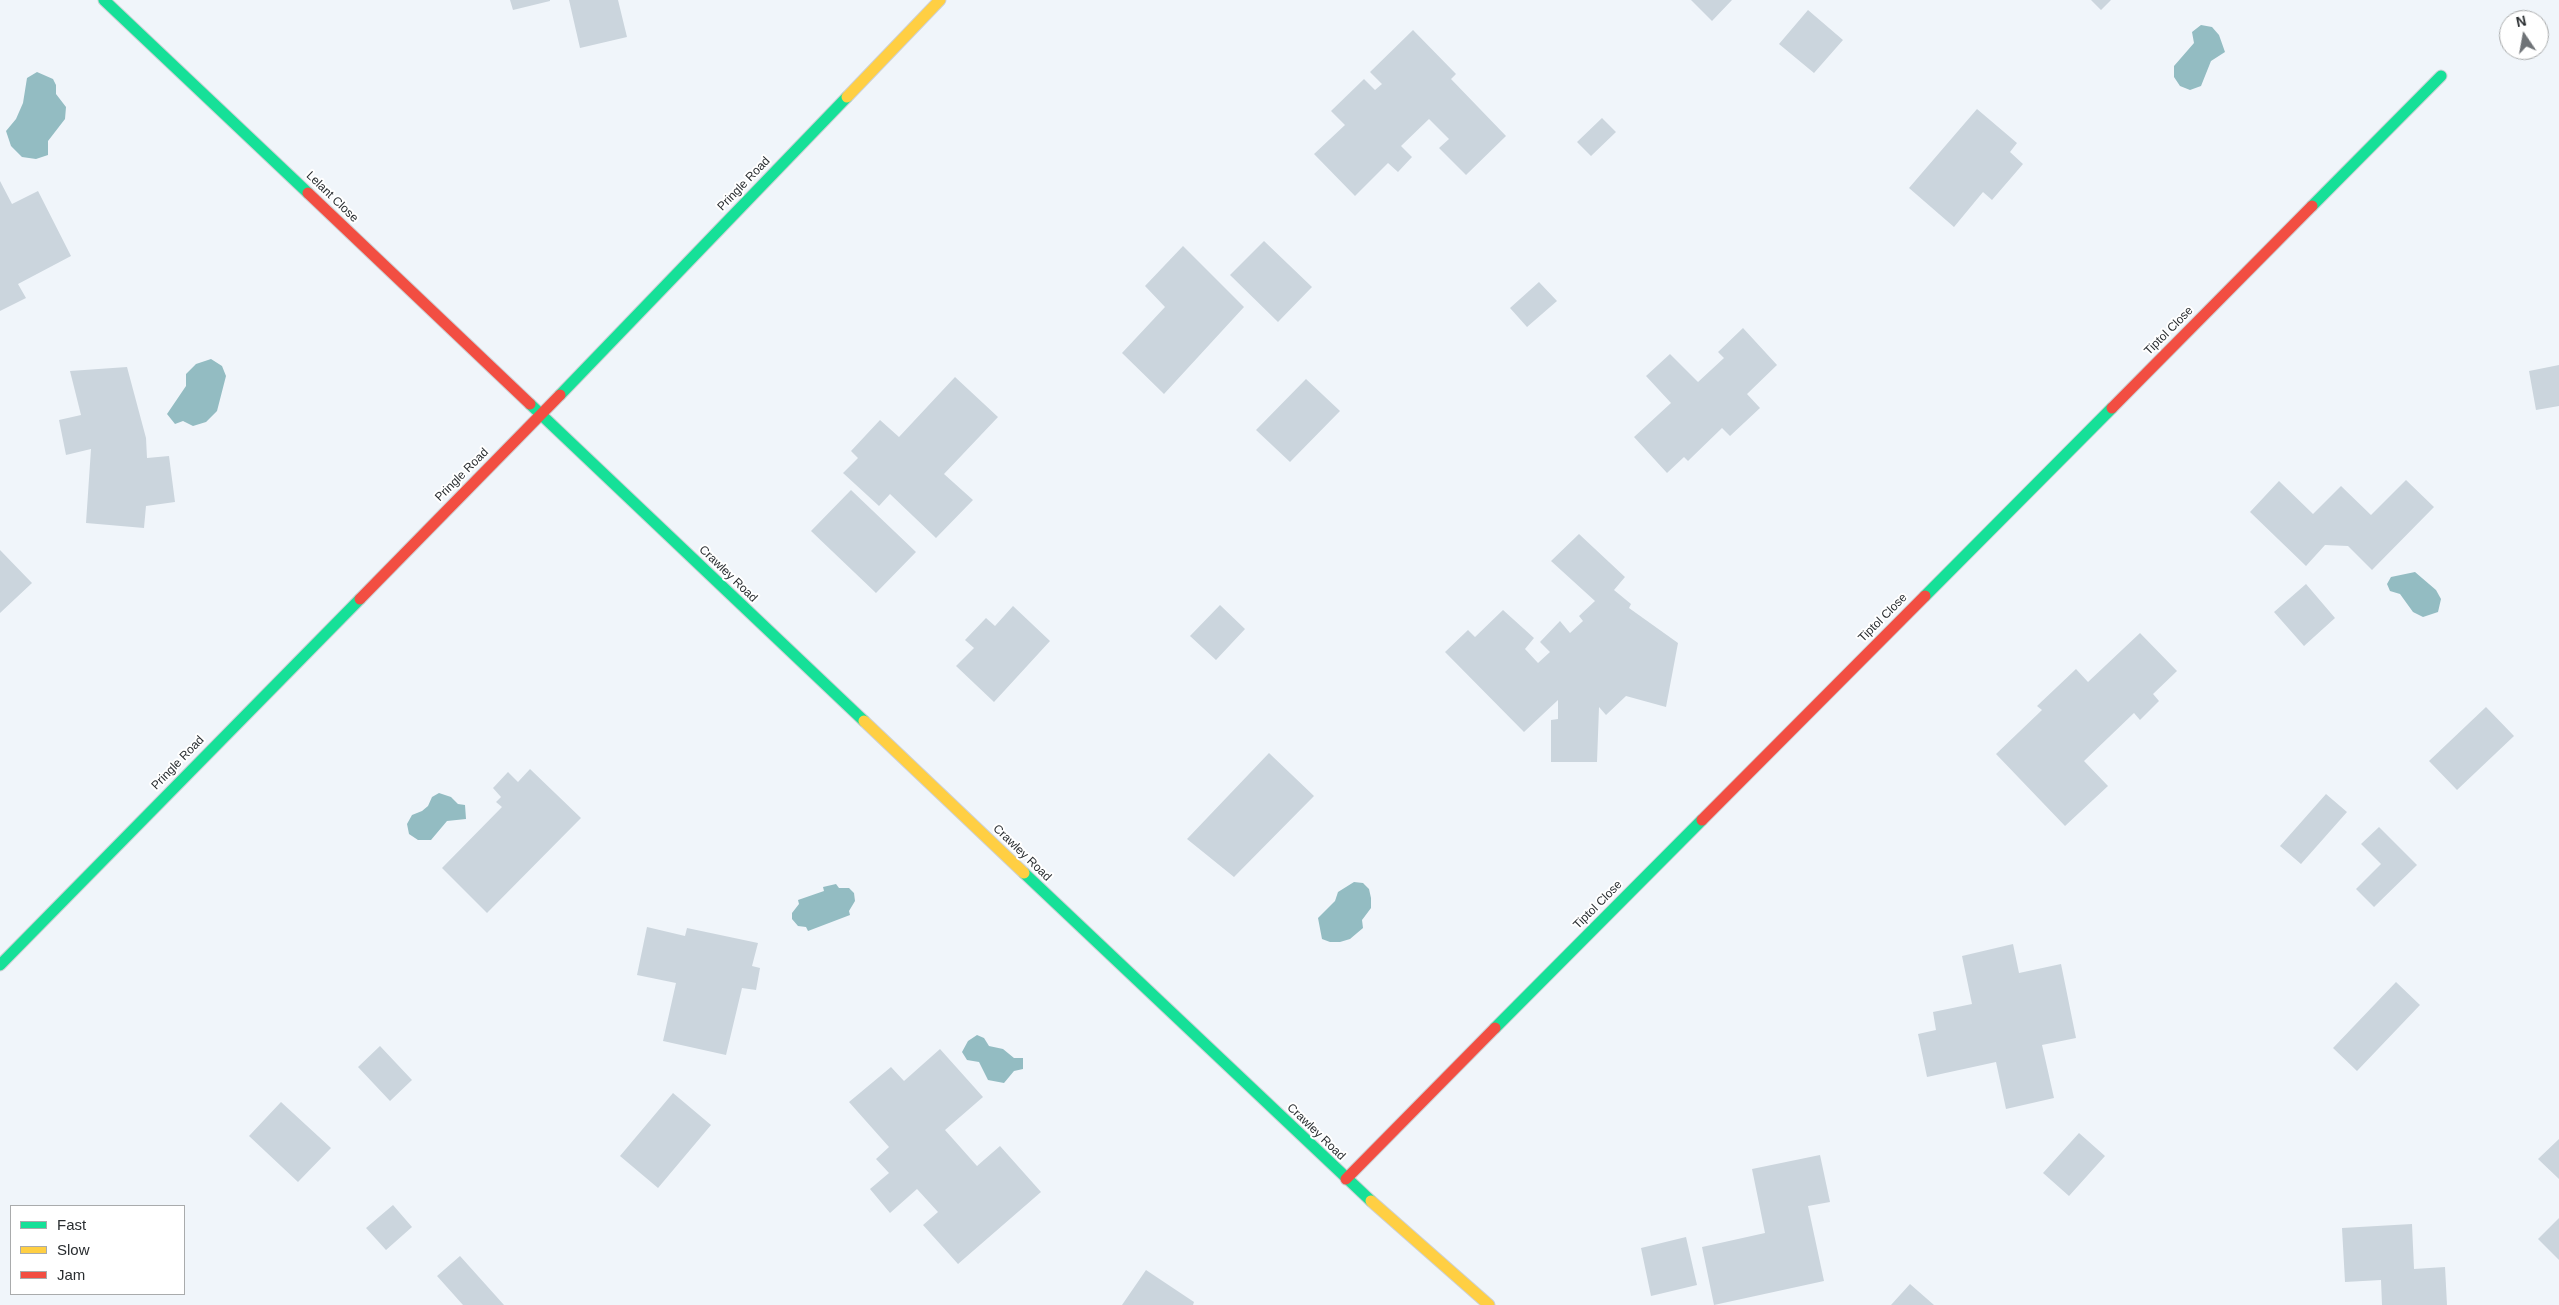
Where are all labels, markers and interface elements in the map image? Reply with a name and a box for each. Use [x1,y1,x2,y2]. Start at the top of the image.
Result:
north arrow [2499,10,2549,60]
text: N [2514,12,2528,30]
street label: Pringle Road [715,154,773,214]
street label: Lelant Close [303,169,361,225]
street label: Tiptol Close [2142,304,2196,358]
street label: Pringle Road [432,445,492,505]
street label: Crawley Road [696,543,760,605]
street label: Tiptol Close [1856,591,1910,645]
street label: Pringle Road [149,733,207,793]
street label: Crawley Road [990,822,1054,884]
street label: Tiptol Close [1571,878,1625,932]
street label: Crawley Road [1284,1101,1348,1163]
legend [10,1205,185,1295]
text: Fast [57,1216,86,1233]
text: Slow [57,1241,90,1258]
text: Jam [57,1266,85,1283]

